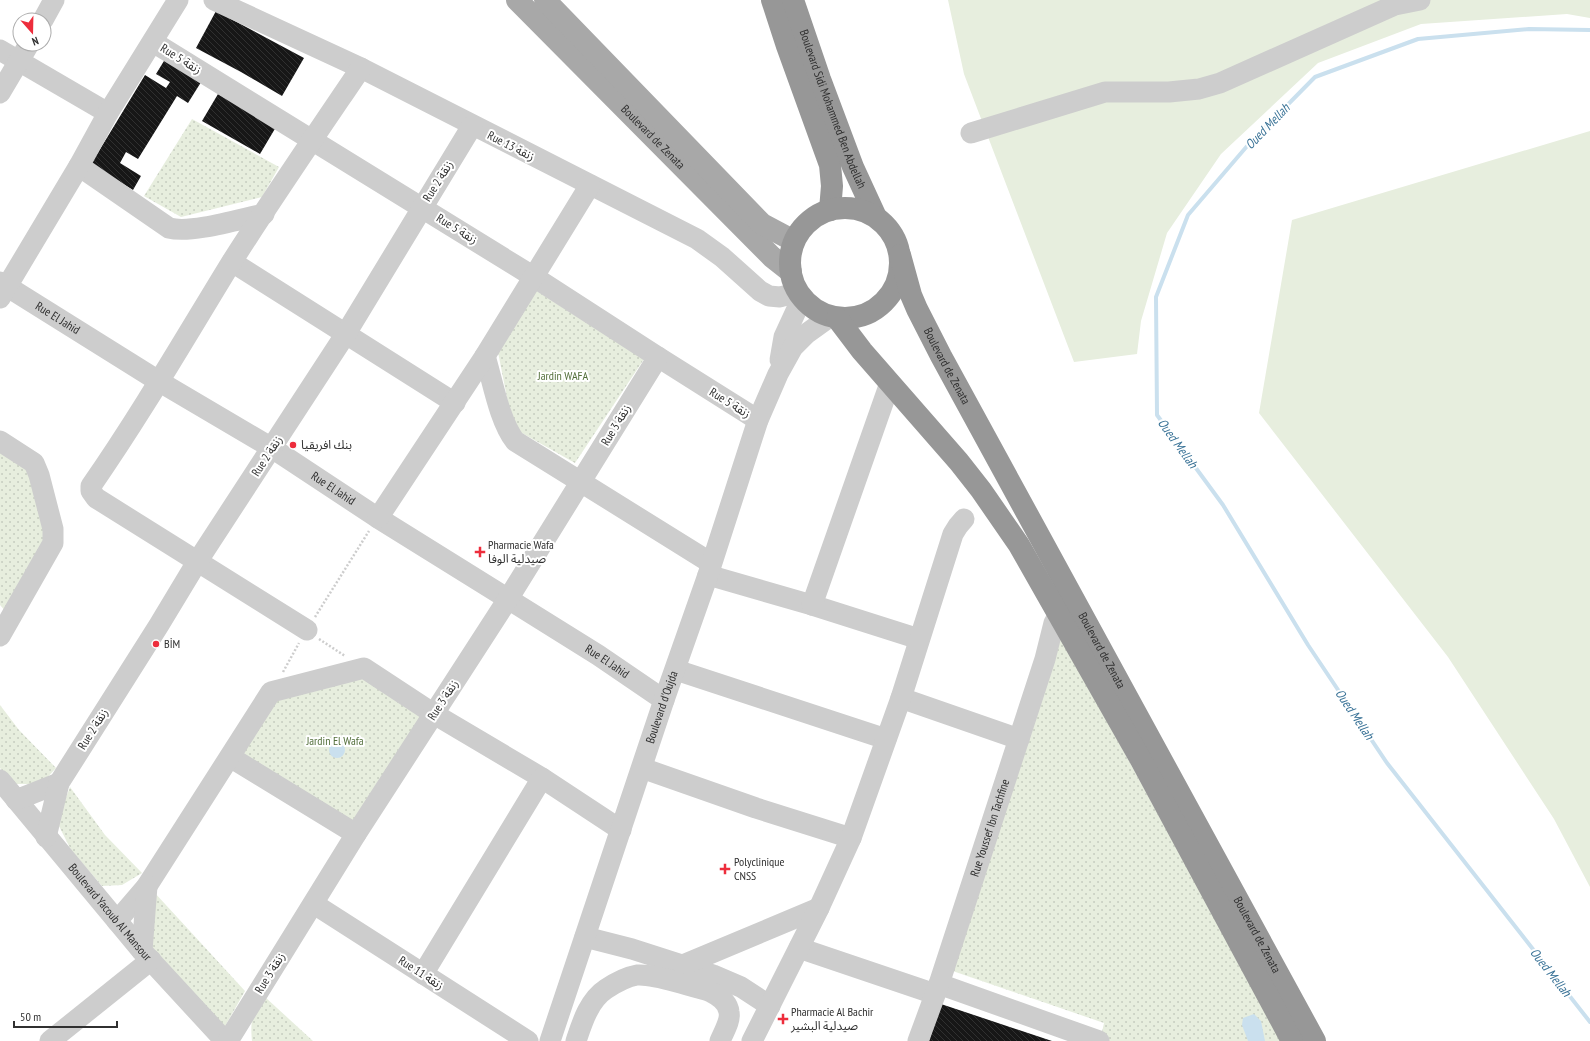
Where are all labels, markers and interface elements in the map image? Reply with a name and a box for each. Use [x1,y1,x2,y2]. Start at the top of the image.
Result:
north arrow [12,12,52,52]
street label: Boulevard Sidi Mohammed Ben Abdellah [797,27,870,191]
text: N [30,34,41,49]
street label: Rue 5 زنقة [158,40,205,77]
water label: Oued Mellah [1241,99,1294,153]
street label: Boulevard de Zenata [618,101,689,172]
street label: Rue 13 زنقة [485,127,537,164]
street label: Rue 2 زنقة [419,157,456,204]
street label: Rue 5 زنقة [434,210,481,247]
street label: Rue El Jahid [33,298,83,337]
street label: Boulevard de Zenata [921,325,974,407]
park label: Jardin WAFA [537,368,589,383]
street label: Rue 5 زنقة [707,384,754,421]
street label: Rue 3 زنقة [597,401,634,448]
water label: Oued Mellah [1154,415,1202,472]
street label: Rue 2 زنقة [248,433,285,479]
place label: بنك افريقيا [301,437,352,452]
marker: بنك افريقيا [288,440,298,450]
street label: Rue El Jahid [309,468,358,508]
place label: Pharmacie Wafa صيدلية الوفا [488,537,554,566]
marker: Pharmacie Wafa صيدلية الوفا [475,547,485,557]
street label: Boulevard de Zenata [1075,609,1129,691]
place label: BİM [164,636,180,651]
marker: BİM [151,639,161,649]
street label: Rue El Jahid [583,641,632,681]
street label: Boulevard d'Oujda [642,669,681,745]
street label: Rue 3 زنقة [424,677,461,723]
water label: Oued Mellah [1332,686,1378,744]
street label: Rue 2 زنقة [74,705,111,752]
park label: Jardin El Wafa [305,733,364,748]
street label: Rue Youssef Ibn Tachfine [967,777,1012,878]
place label: Polyclinique CNSS [734,854,784,883]
street label: Boulevard Yacoub Al Mansour [66,860,156,964]
marker: Polyclinique CNSS [719,863,731,875]
street label: Boulevard de Zenata [1231,894,1284,976]
water label: Oued Mellah [1526,945,1576,1001]
street label: Rue 3 زنقة [251,949,288,996]
street label: Rue 11 زنقة [396,952,447,993]
scale bar [14,1003,117,1029]
place label: Pharmacie Al Bachir صيدلية البشير [790,1004,874,1033]
text: 50 m [20,1009,41,1024]
marker: Pharmacie Al Bachir صيدلية البشير [778,1014,788,1024]

